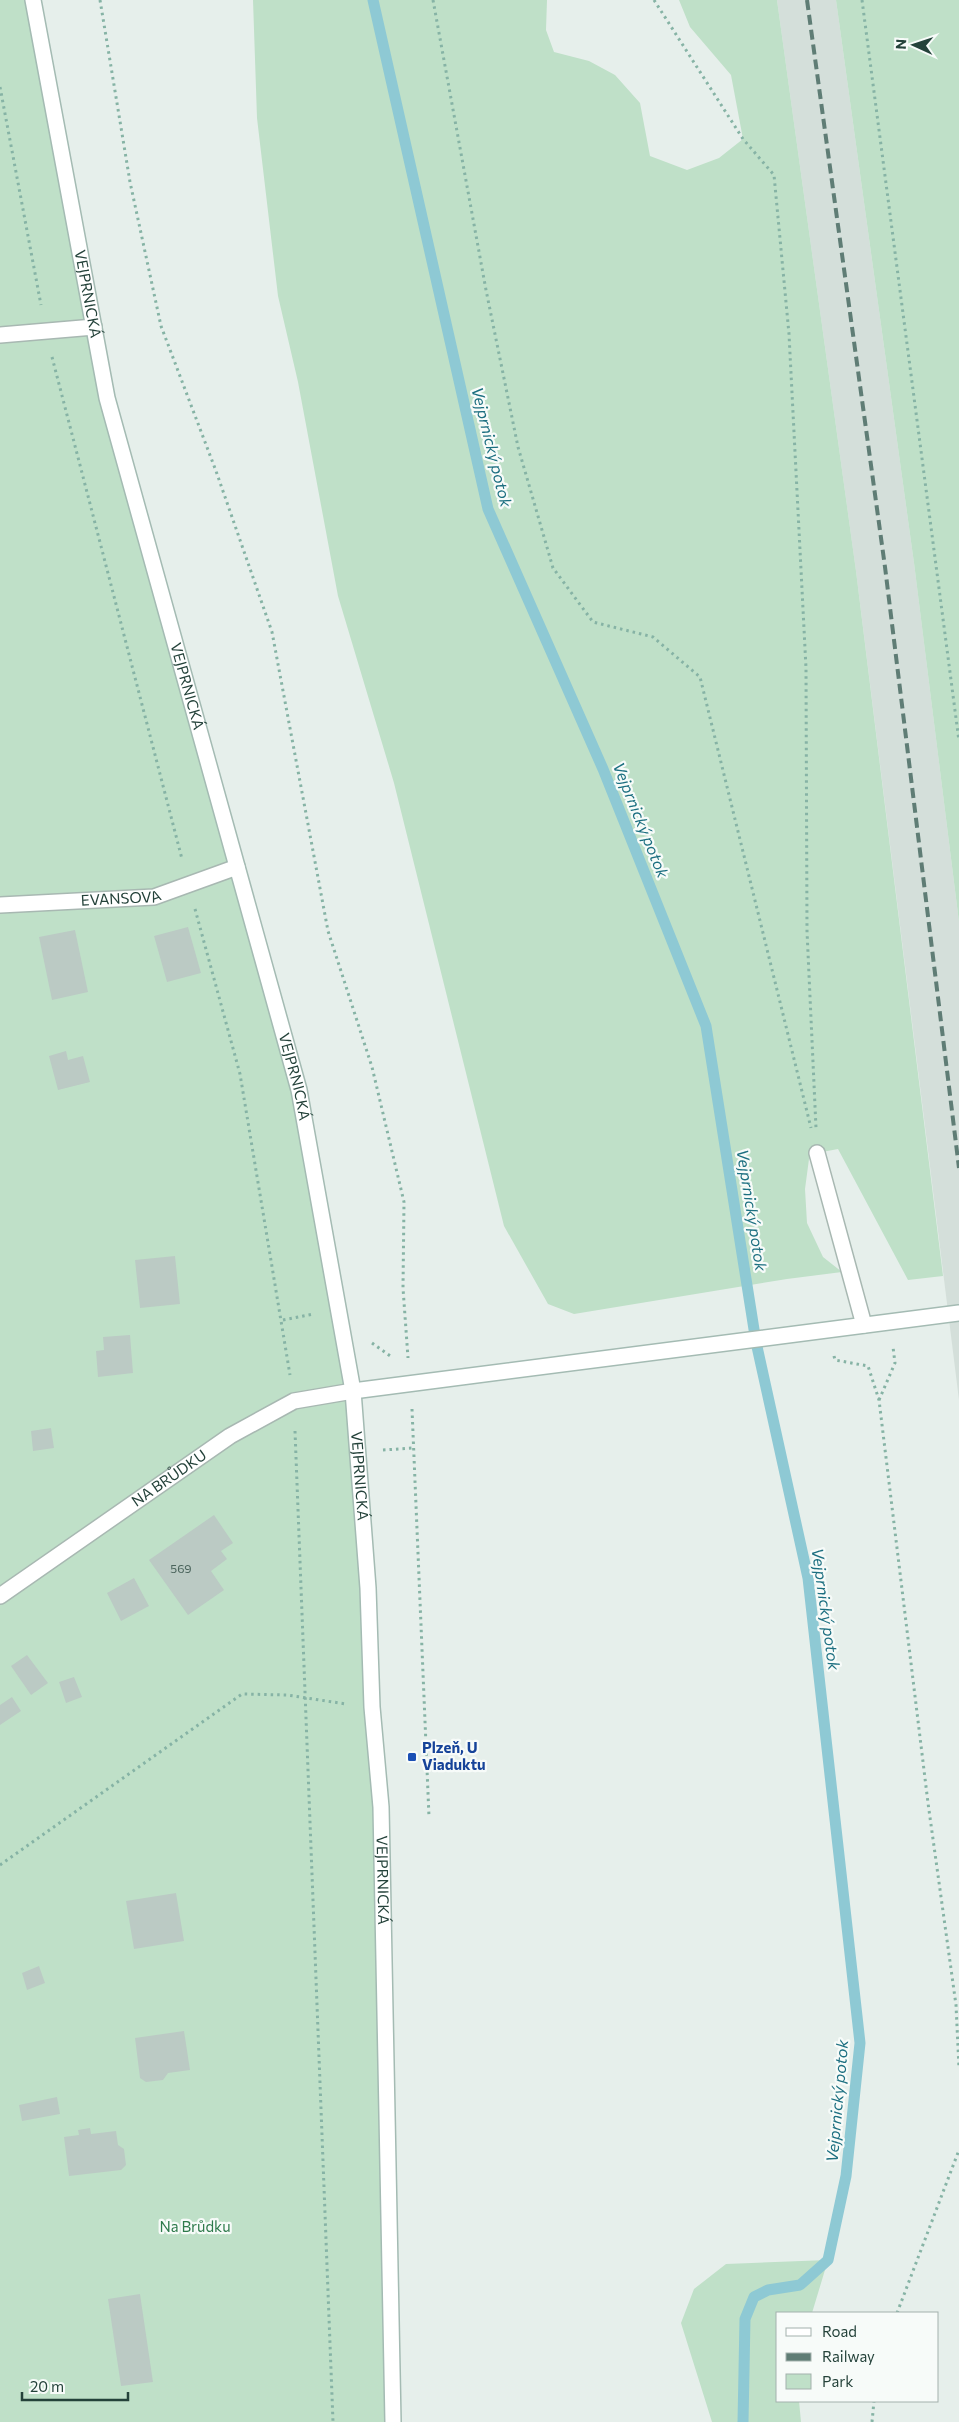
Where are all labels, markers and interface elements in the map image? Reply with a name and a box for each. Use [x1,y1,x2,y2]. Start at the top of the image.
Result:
north arrow [889,20,939,70]
text: N [892,39,909,50]
street label: VEJPRNICKÁ [72,248,107,339]
water label: Vejprnický potok [468,385,517,509]
street label: VEJPRNICKÁ [167,641,210,731]
water label: Vejprnický potok [610,759,673,881]
street label: EVANSOVA [80,885,163,909]
street label: VEJPRNICKÁ [276,1031,315,1122]
water label: Vejprnický potok [733,1148,772,1272]
street label: VEJPRNICKÁ [348,1431,374,1521]
street label: NA BRŮDKU [128,1445,209,1510]
water label: Vejprnický potok [809,1547,845,1672]
house number: 569 [170,1561,192,1575]
place label: Plzeň, U Viaduktu [422,1738,486,1773]
marker: Plzeň, U Viaduktu [406,1751,418,1763]
street label: VEJPRNICKÁ [374,1835,394,1925]
water label: Vejprnický potok [822,2039,851,2163]
park label: Na Brůdku [159,2217,231,2235]
legend [776,2312,939,2402]
text: Road [822,2322,857,2340]
text: Railway [822,2347,875,2365]
scale bar [22,2370,129,2402]
text: Park [822,2372,853,2390]
text: 20 m [30,2377,64,2395]

